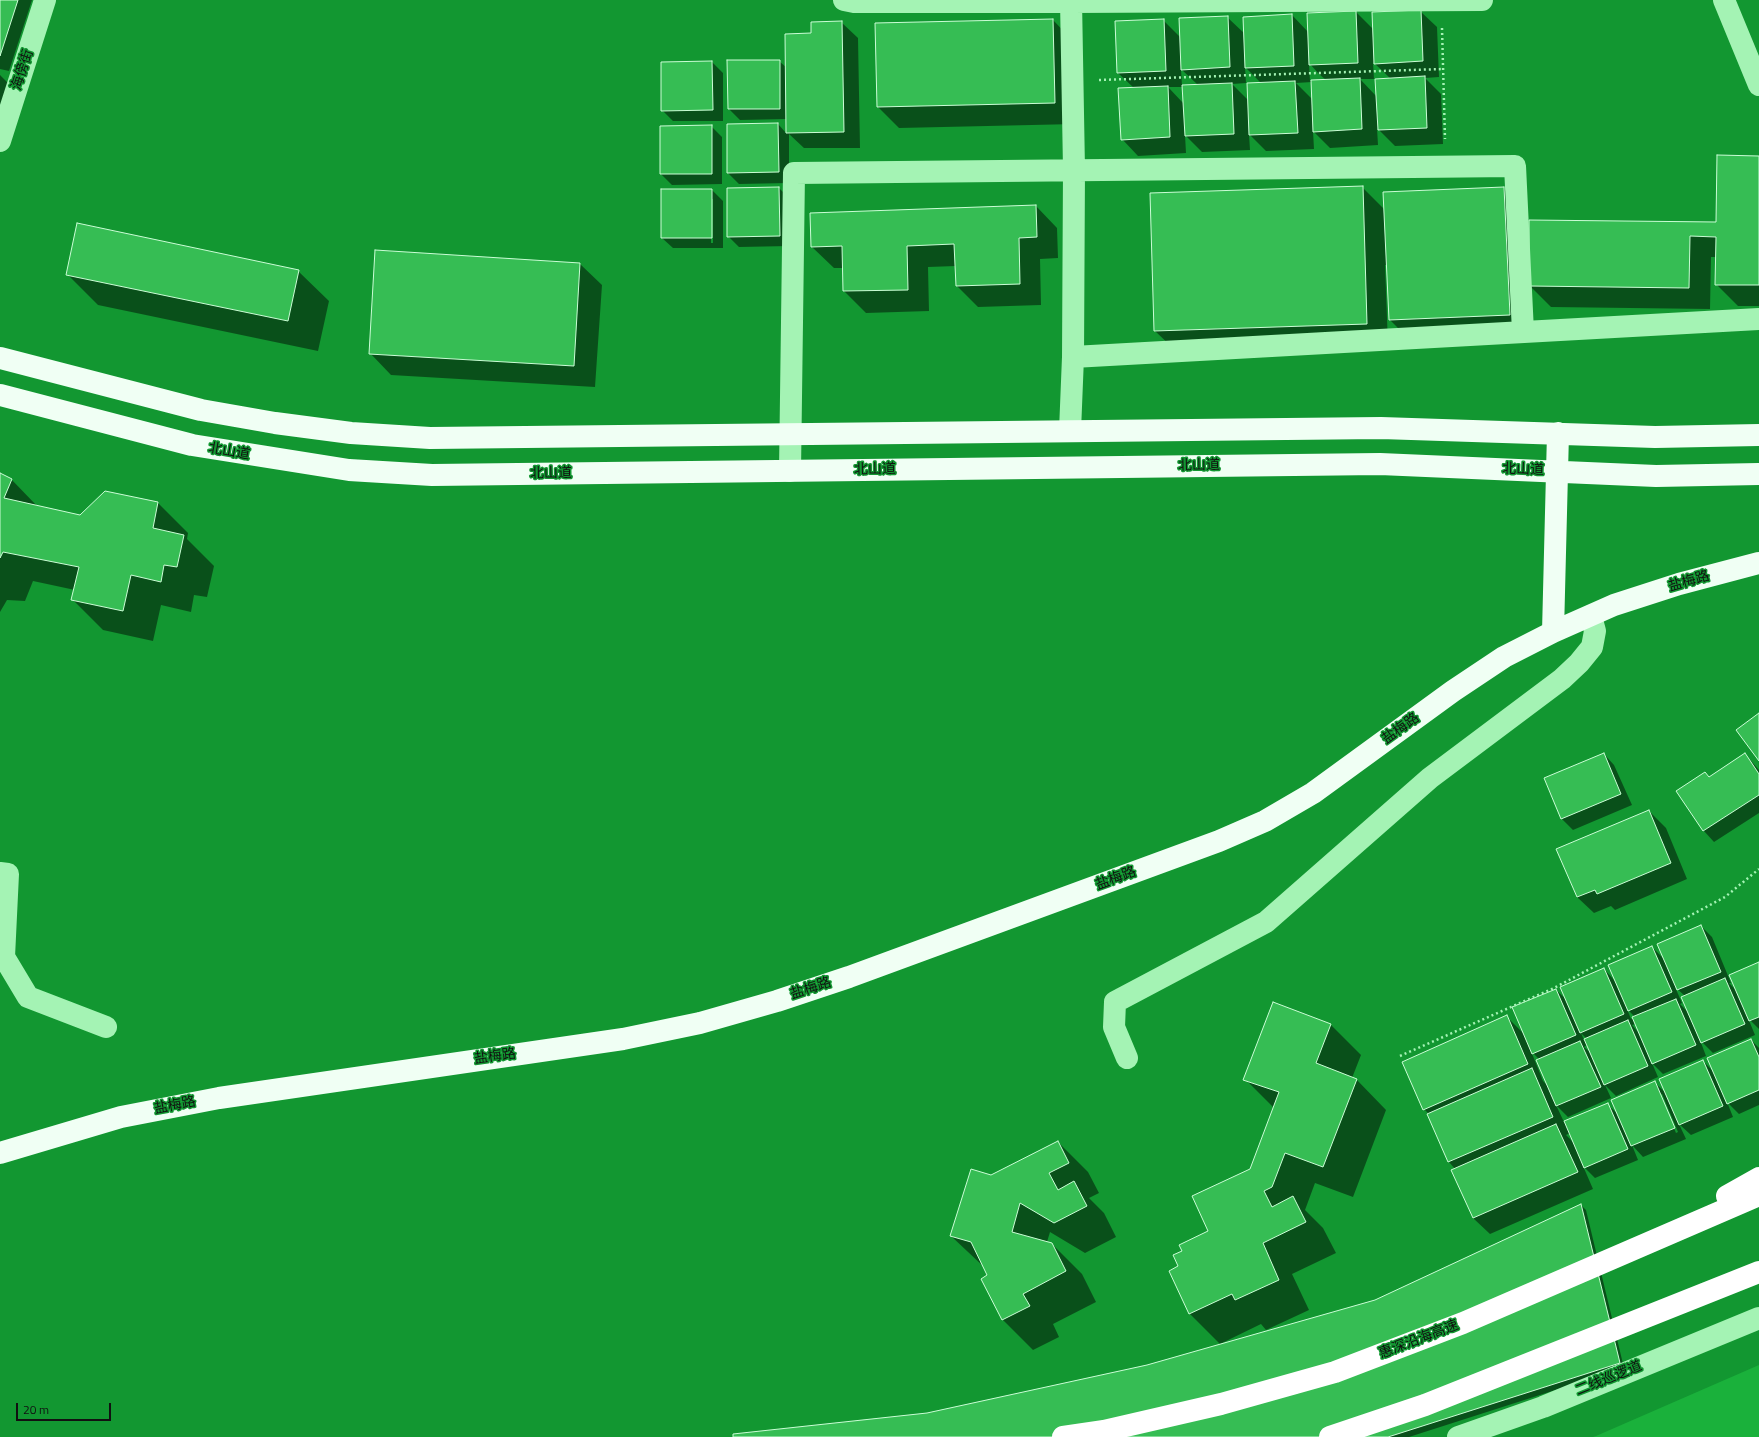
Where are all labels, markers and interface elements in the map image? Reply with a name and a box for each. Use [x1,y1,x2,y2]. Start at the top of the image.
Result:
street label: 海傍街 [9,47,37,93]
street label: 北山道 [207,440,251,464]
street label: 北山道 [1178,457,1220,475]
street label: 北山道 [854,461,896,479]
street label: 北山道 [1502,461,1544,479]
street label: 北山道 [530,465,572,483]
street label: 盐梅路 [1666,568,1712,596]
street label: 盐梅路 [1379,710,1423,748]
street label: 盐梅路 [1093,864,1139,894]
street label: 盐梅路 [788,975,834,1003]
street label: 盐梅路 [473,1046,517,1068]
street label: 盐梅路 [153,1094,197,1118]
street label: 惠深沿海高速 [1377,1317,1461,1363]
street label: 二线巡逻道 [1573,1358,1645,1400]
scale bar [18,1395,113,1421]
text: 20 m [23,1400,49,1419]

